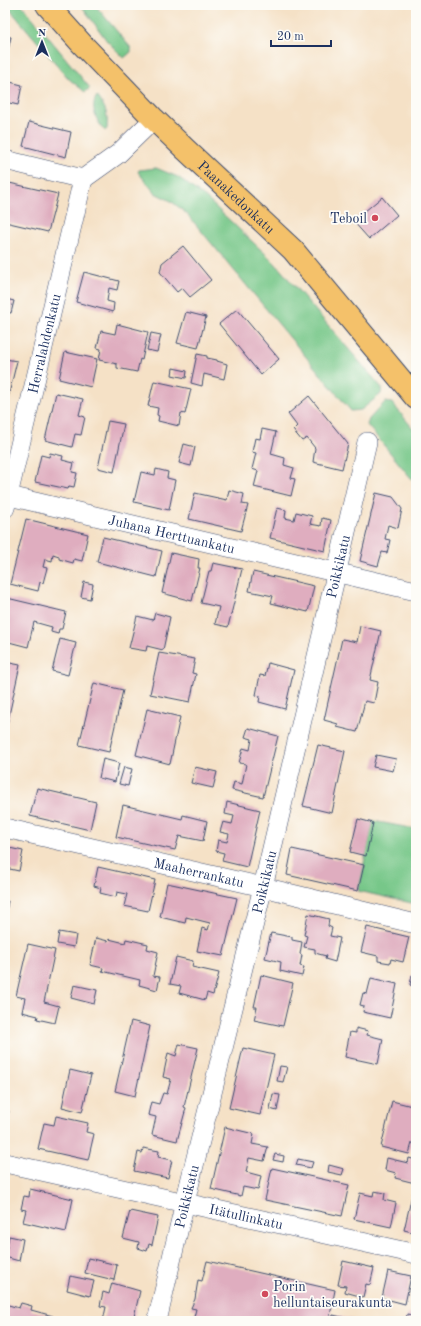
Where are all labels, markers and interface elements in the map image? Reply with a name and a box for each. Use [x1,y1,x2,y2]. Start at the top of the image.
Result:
north arrow [22,22,62,62]
scale bar [271,22,331,48]
text: N [38,28,47,39]
text: 20 m [277,31,304,43]
street label: Paanakedonkatu [195,159,277,237]
place label: Teboil [330,212,367,226]
marker: Teboil [370,213,380,223]
street label: Herralahdenkatu [26,292,64,395]
street label: Juhana Herttuankatu [107,513,236,557]
street label: Poikkikatu [325,533,353,600]
street label: Poikkikatu [251,849,279,915]
street label: Maaherrankatu [152,856,246,891]
street label: Poikkikatu [173,1163,202,1230]
street label: Itätullinkatu [208,1202,285,1232]
place label: Porin helluntaiseurakunta [273,1280,392,1310]
marker: Porin helluntaiseurakunta [260,1289,270,1299]

